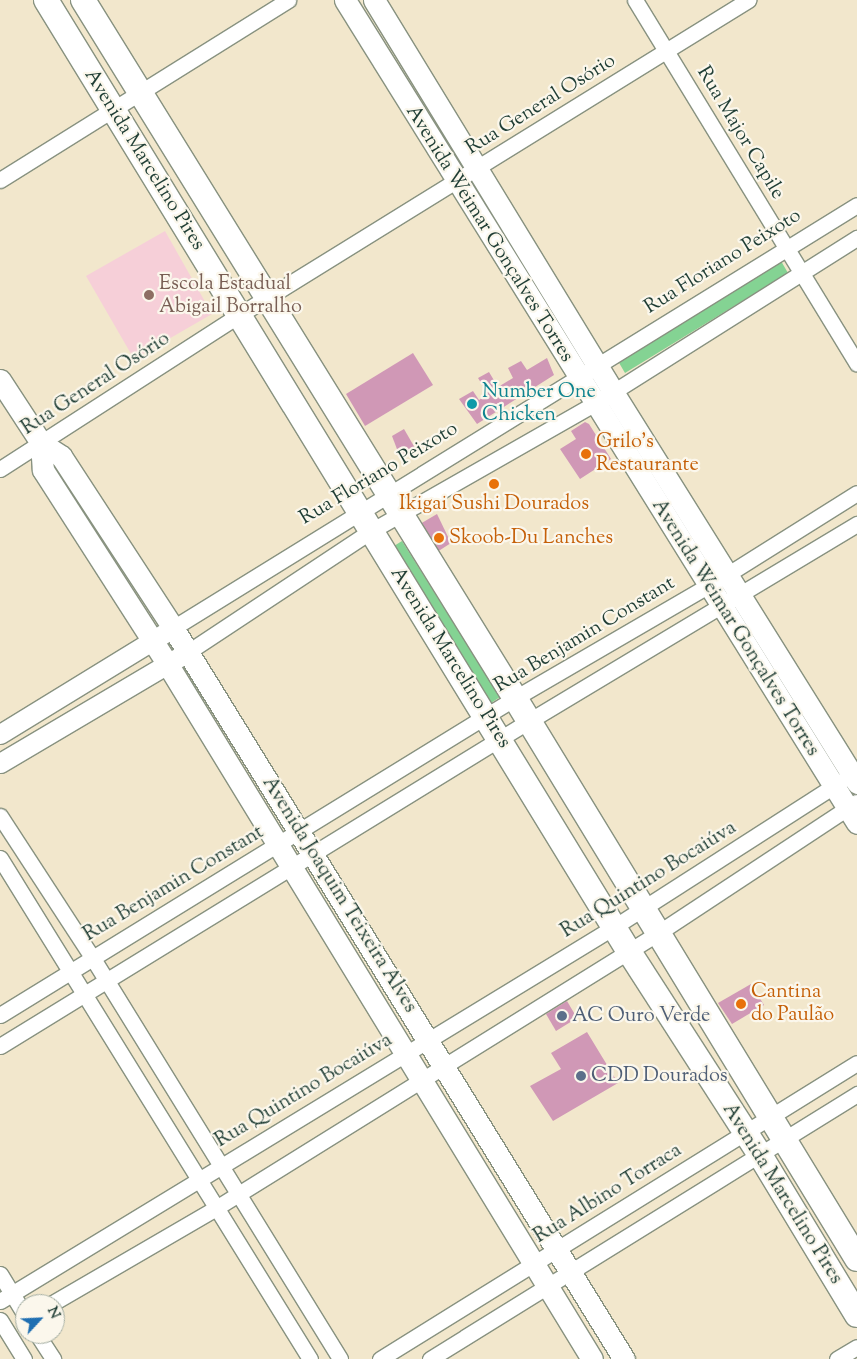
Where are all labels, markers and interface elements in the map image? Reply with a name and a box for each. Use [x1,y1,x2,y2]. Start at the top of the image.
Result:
street label: Rua General Osório [462,49,620,161]
street label: Rua Major Capile [691,62,789,204]
street label: Avenida Marcelino Pires [78,65,210,255]
street label: Avenida Weimar Gonçalves Torres [400,101,578,367]
street label: Rua Floriano Peixoto [640,204,806,320]
place label: Escola Estadual Abigail Borralho [159,272,302,319]
marker: Escola Estadual Abigail Borralho [143,289,155,301]
street label: Rua General Osório [17,327,175,441]
place label: Number One Chicken [482,380,596,427]
marker: Number One Chicken [466,398,478,410]
street label: Rua Floriano Peixoto [296,417,462,531]
place label: Grilo's Restaurante [596,430,699,477]
marker: Grilo's Restaurante [580,448,592,460]
marker: Ikigai Sushi Dourados [488,478,500,490]
place label: Ikigai Sushi Dourados [399,492,589,516]
street label: Avenida Weimar Gonçalves Torres [646,495,824,761]
place label: Skoob-Du Lanches [449,526,613,550]
marker: Skoob-Du Lanches [433,532,445,544]
street label: Avenida Marcelino Pires [384,563,516,753]
street label: Rua Benjamin Constant [491,572,679,698]
street label: Avenida Joaquim Teixeira Alves [256,773,422,1017]
street label: Rua Quintino Bocaiúva [557,816,741,944]
street label: Rua Benjamin Constant [80,821,268,947]
place label: Cantina do Paulão [751,980,834,1027]
marker: Cantina do Paulão [735,998,747,1010]
place label: AC Ouro Verde [572,1004,710,1028]
marker: AC Ouro Verde [556,1010,568,1022]
street label: Rua Quintino Bocaiúva [211,1029,397,1153]
place label: CDD Dourados [591,1064,728,1088]
marker: CDD Dourados [575,1070,587,1082]
street label: Avenida Marcelino Pires [716,1099,848,1289]
street label: Rua Albino Torraca [530,1139,686,1249]
north arrow [15,1294,65,1344]
text: N [41,1304,64,1322]

